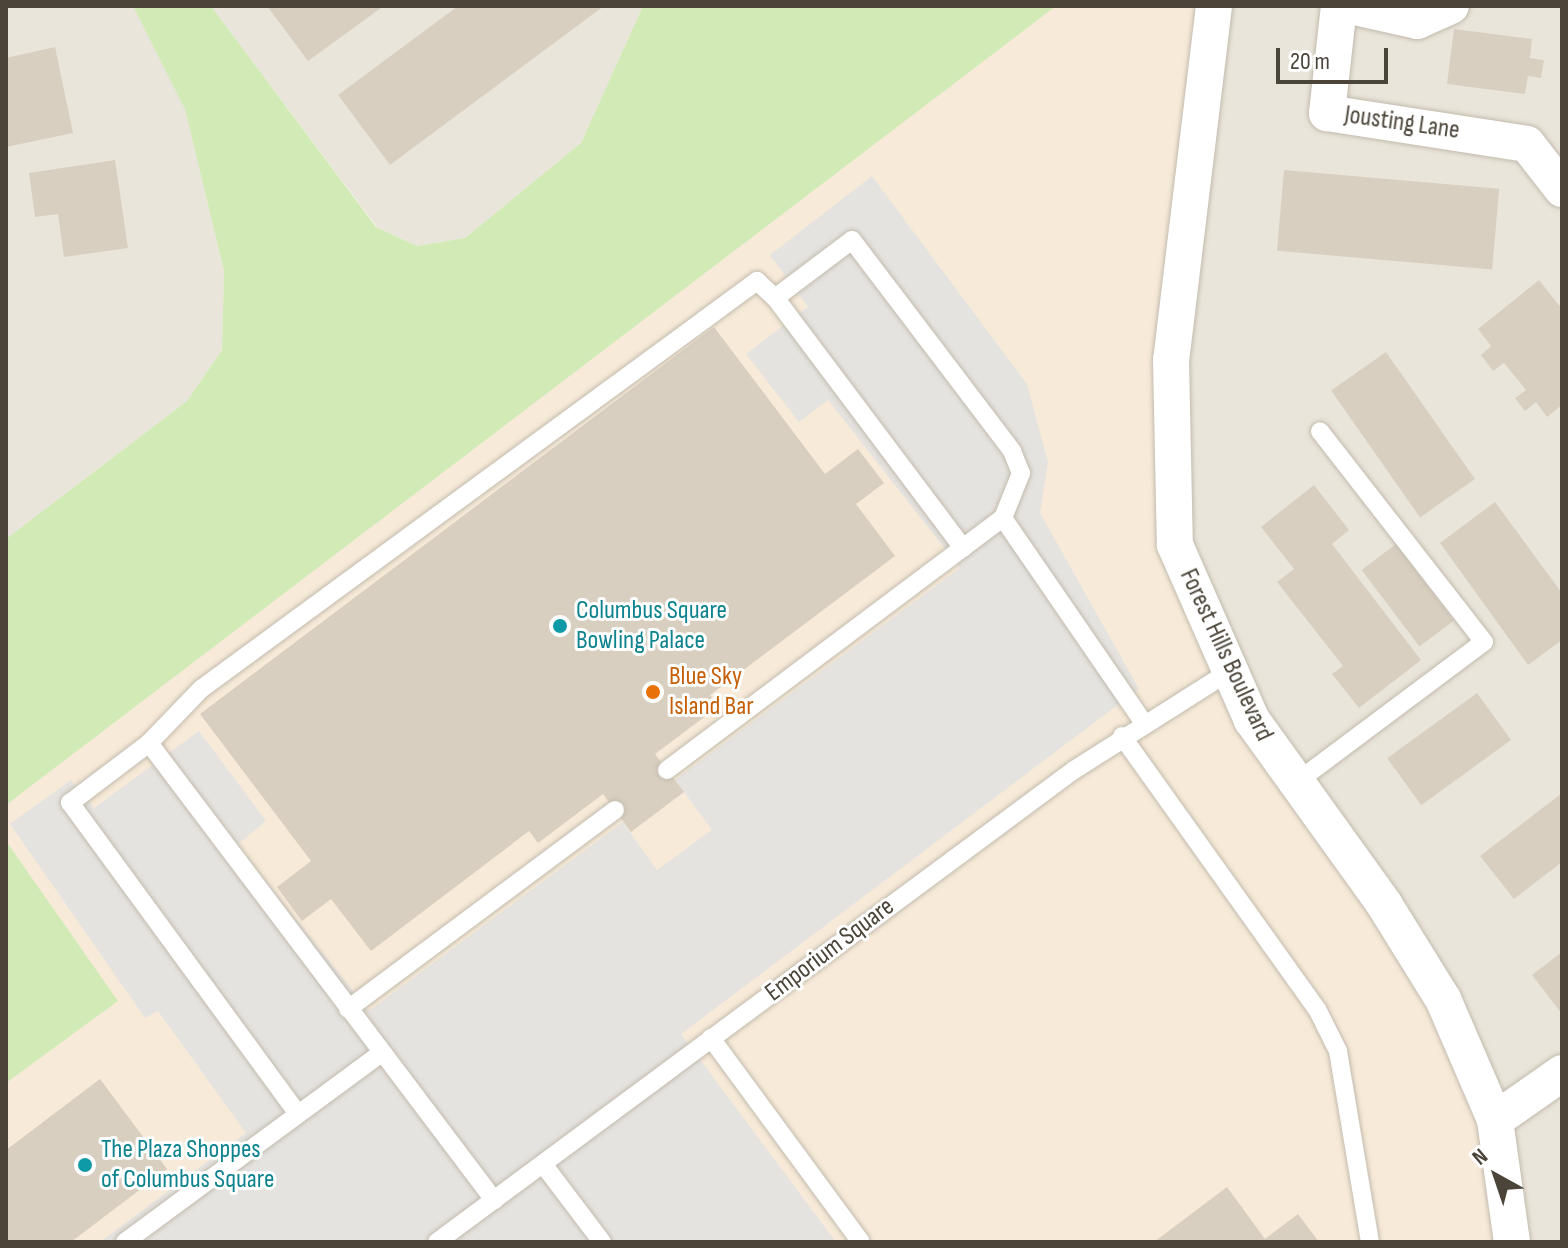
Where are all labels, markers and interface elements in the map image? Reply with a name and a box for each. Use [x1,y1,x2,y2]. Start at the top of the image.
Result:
scale bar [1280,32,1392,82]
text: 20 m [1290,47,1330,76]
street label: Jousting Lane [1342,99,1462,147]
street label: Forest Hills Boulevard [1173,564,1279,746]
place label: Columbus Square Bowling Palace [576,595,727,656]
marker: Columbus Square Bowling Palace [551,617,569,635]
place label: Blue Sky Island Bar [669,661,754,722]
marker: Blue Sky Island Bar [644,683,662,701]
street label: Emporium Square [759,891,901,1009]
place label: The Plaza Shoppes of Columbus Square [101,1134,274,1196]
north arrow [1456,1136,1536,1216]
text: N [1467,1143,1493,1171]
marker: The Plaza Shoppes of Columbus Square [76,1156,94,1174]

